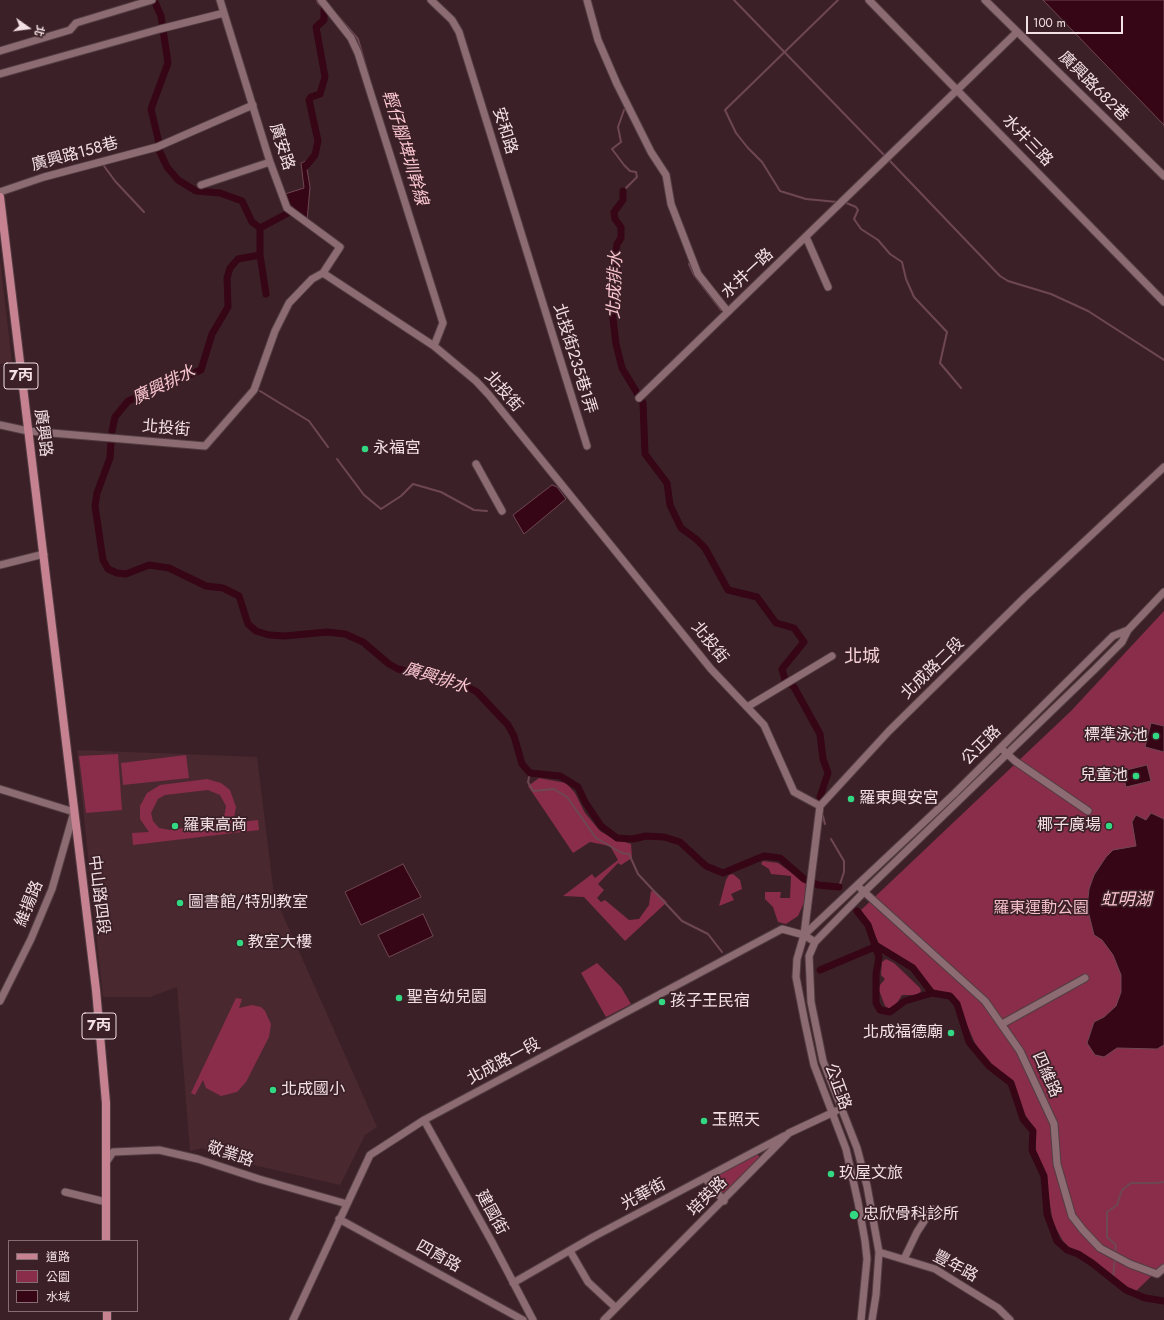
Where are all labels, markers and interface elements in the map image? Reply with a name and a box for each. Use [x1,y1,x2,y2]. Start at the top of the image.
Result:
north arrow [8,8,48,48]
scale bar [1028,8,1125,34]
text: 100 m [1033,14,1066,32]
text: 北 [31,24,49,38]
street label: 廣興路682巷 [1054,48,1132,126]
water label: 輕仔腳埤圳幹線 [377,88,431,208]
street label: 安和路 [488,105,520,157]
street label: 水井三路 [998,111,1056,171]
street label: 廣安路 [264,121,298,173]
street label: 廣興路158巷 [30,134,120,176]
street label: 水井一路 [718,245,778,303]
water label: 北成排水 [605,251,627,319]
street label: 北投街235巷1弄 [548,302,600,416]
water label: 廣興排水 [129,362,199,410]
road number: 7丙 [4,363,38,389]
street label: 北投街 [480,368,526,416]
street label: 廣興路 [30,408,54,458]
street label: 北投街 [141,417,191,441]
place label: 永福宮 [373,439,421,459]
marker: 永福宮 [360,444,370,454]
street label: 北投街 [686,618,732,668]
street label: 北成路二段 [898,634,968,704]
district label: 北城 [844,647,880,669]
water label: 廣興排水 [401,659,471,699]
street label: 公正路 [958,722,1006,770]
place label: 標準泳池 [1084,726,1148,746]
marker: 標準泳池 [1151,731,1161,741]
place label: 兒童池 [1080,766,1128,786]
marker: 兒童池 [1131,771,1141,781]
place label: 羅東興安宮 [859,789,939,809]
marker: 羅東興安宮 [846,794,856,804]
place label: 羅東高商 [183,816,247,836]
place label: 椰子廣場 [1037,816,1101,836]
marker: 羅東高商 [170,821,180,831]
marker: 椰子廣場 [1104,821,1114,831]
street label: 中山路四段 [84,854,112,936]
street label: 維揚路 [12,878,48,930]
water label: 虹明湖 [1101,891,1151,911]
place label: 圖書館/特別教室 [188,893,308,913]
marker: 圖書館/特別教室 [175,898,185,908]
park label: 羅東運動公園 [993,899,1089,919]
place label: 教室大樓 [248,933,312,953]
marker: 教室大樓 [235,938,245,948]
place label: 聖音幼兒園 [407,988,487,1008]
place label: 孩子王民宿 [670,992,750,1012]
marker: 聖音幼兒園 [394,993,404,1003]
marker: 孩子王民宿 [657,997,667,1007]
road number: 7丙 [82,1013,116,1039]
place label: 北成福德廟 [863,1023,943,1043]
marker: 北成福德廟 [946,1028,956,1038]
street label: 北成路一段 [464,1035,544,1089]
street label: 四維路 [1027,1049,1065,1101]
street label: 公正路 [820,1061,854,1113]
place label: 北成國小 [281,1080,345,1100]
marker: 北成國小 [268,1085,278,1095]
place label: 玉照天 [712,1111,760,1131]
marker: 玉照天 [699,1116,709,1126]
street label: 敬業路 [204,1138,256,1172]
place label: 玖屋文旅 [839,1164,903,1184]
marker: 玖屋文旅 [826,1169,836,1179]
street label: 培英路 [684,1173,732,1221]
street label: 光華街 [618,1175,670,1215]
street label: 建國街 [471,1187,511,1239]
place label: 忠欣骨科診所 [863,1205,959,1225]
marker: 忠欣骨科診所 [848,1209,860,1221]
street label: 四育路 [412,1237,464,1277]
legend [8,1240,138,1312]
street label: 豐年路 [929,1247,981,1287]
text: 道路 [46,1248,70,1266]
text: 公園 [46,1268,70,1286]
text: 水域 [46,1288,70,1306]

